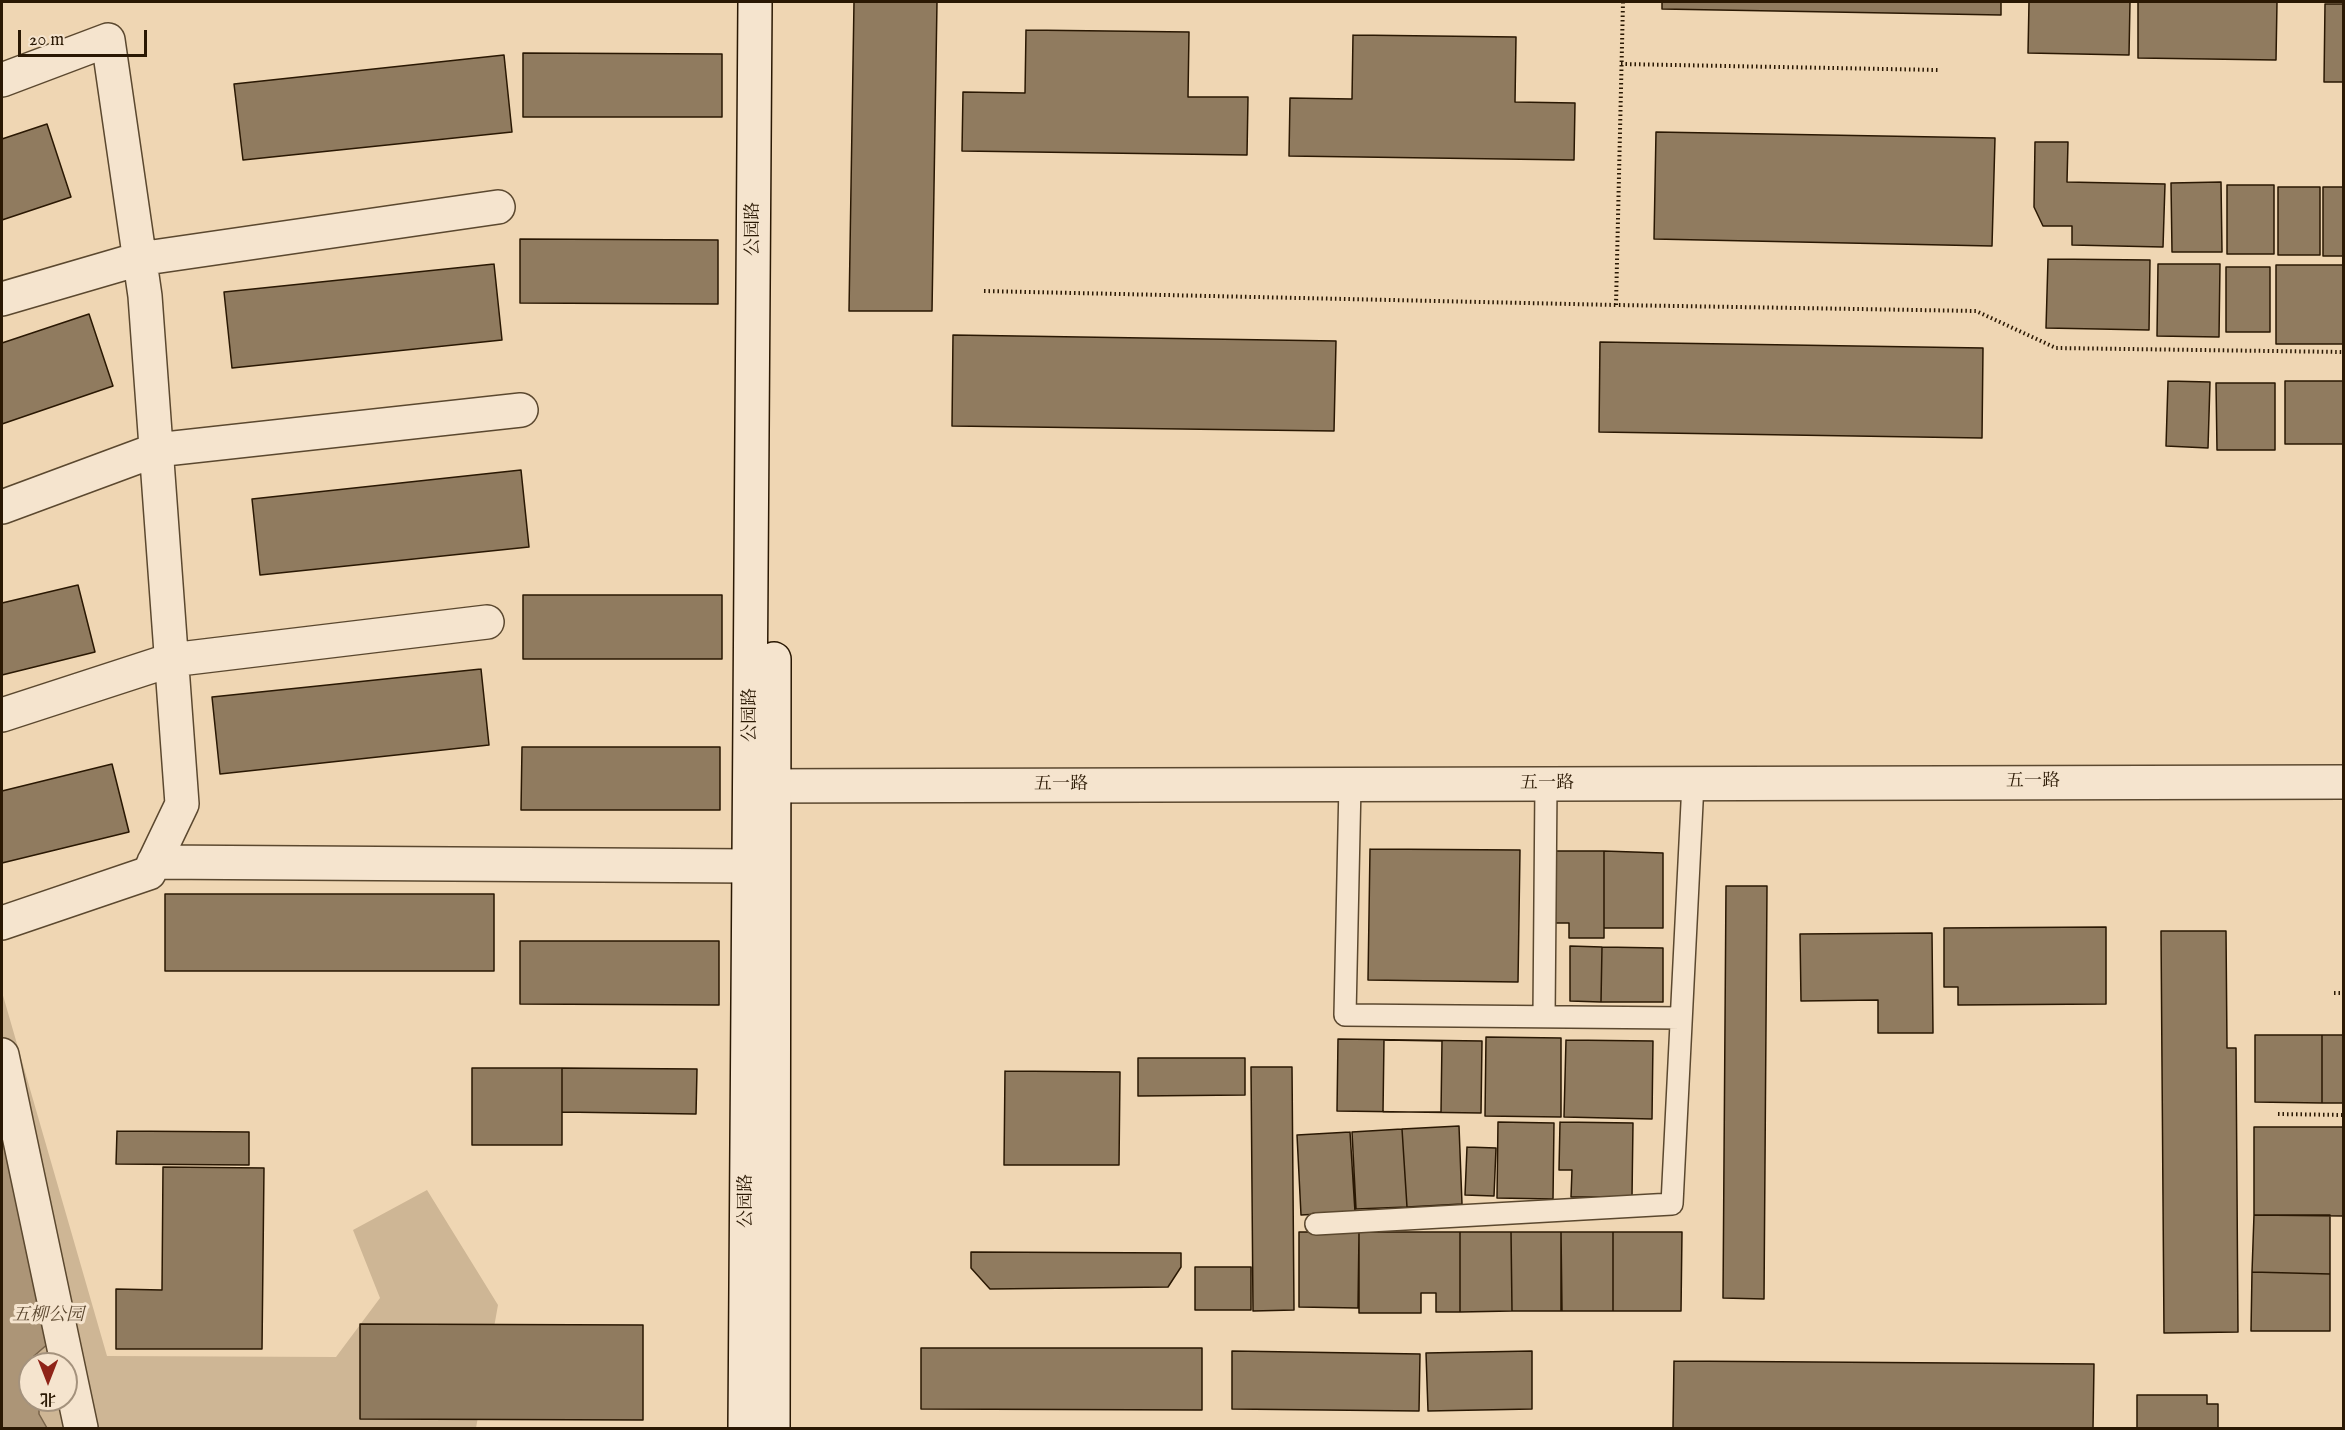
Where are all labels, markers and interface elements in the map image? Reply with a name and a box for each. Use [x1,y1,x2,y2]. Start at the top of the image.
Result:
scale bar [21,18,150,56]
text: 20 m [29,29,64,52]
street label: 公园路 [743,202,765,256]
street label: 公园路 [740,688,762,742]
street label: 五一路 [2006,771,2060,793]
street label: 五一路 [1520,773,1574,795]
street label: 五一路 [1034,774,1088,796]
street label: 公园路 [736,1174,758,1228]
park label: 五柳公园 [12,1305,84,1327]
north arrow [18,1352,78,1412]
text: 北 [40,1388,56,1408]

